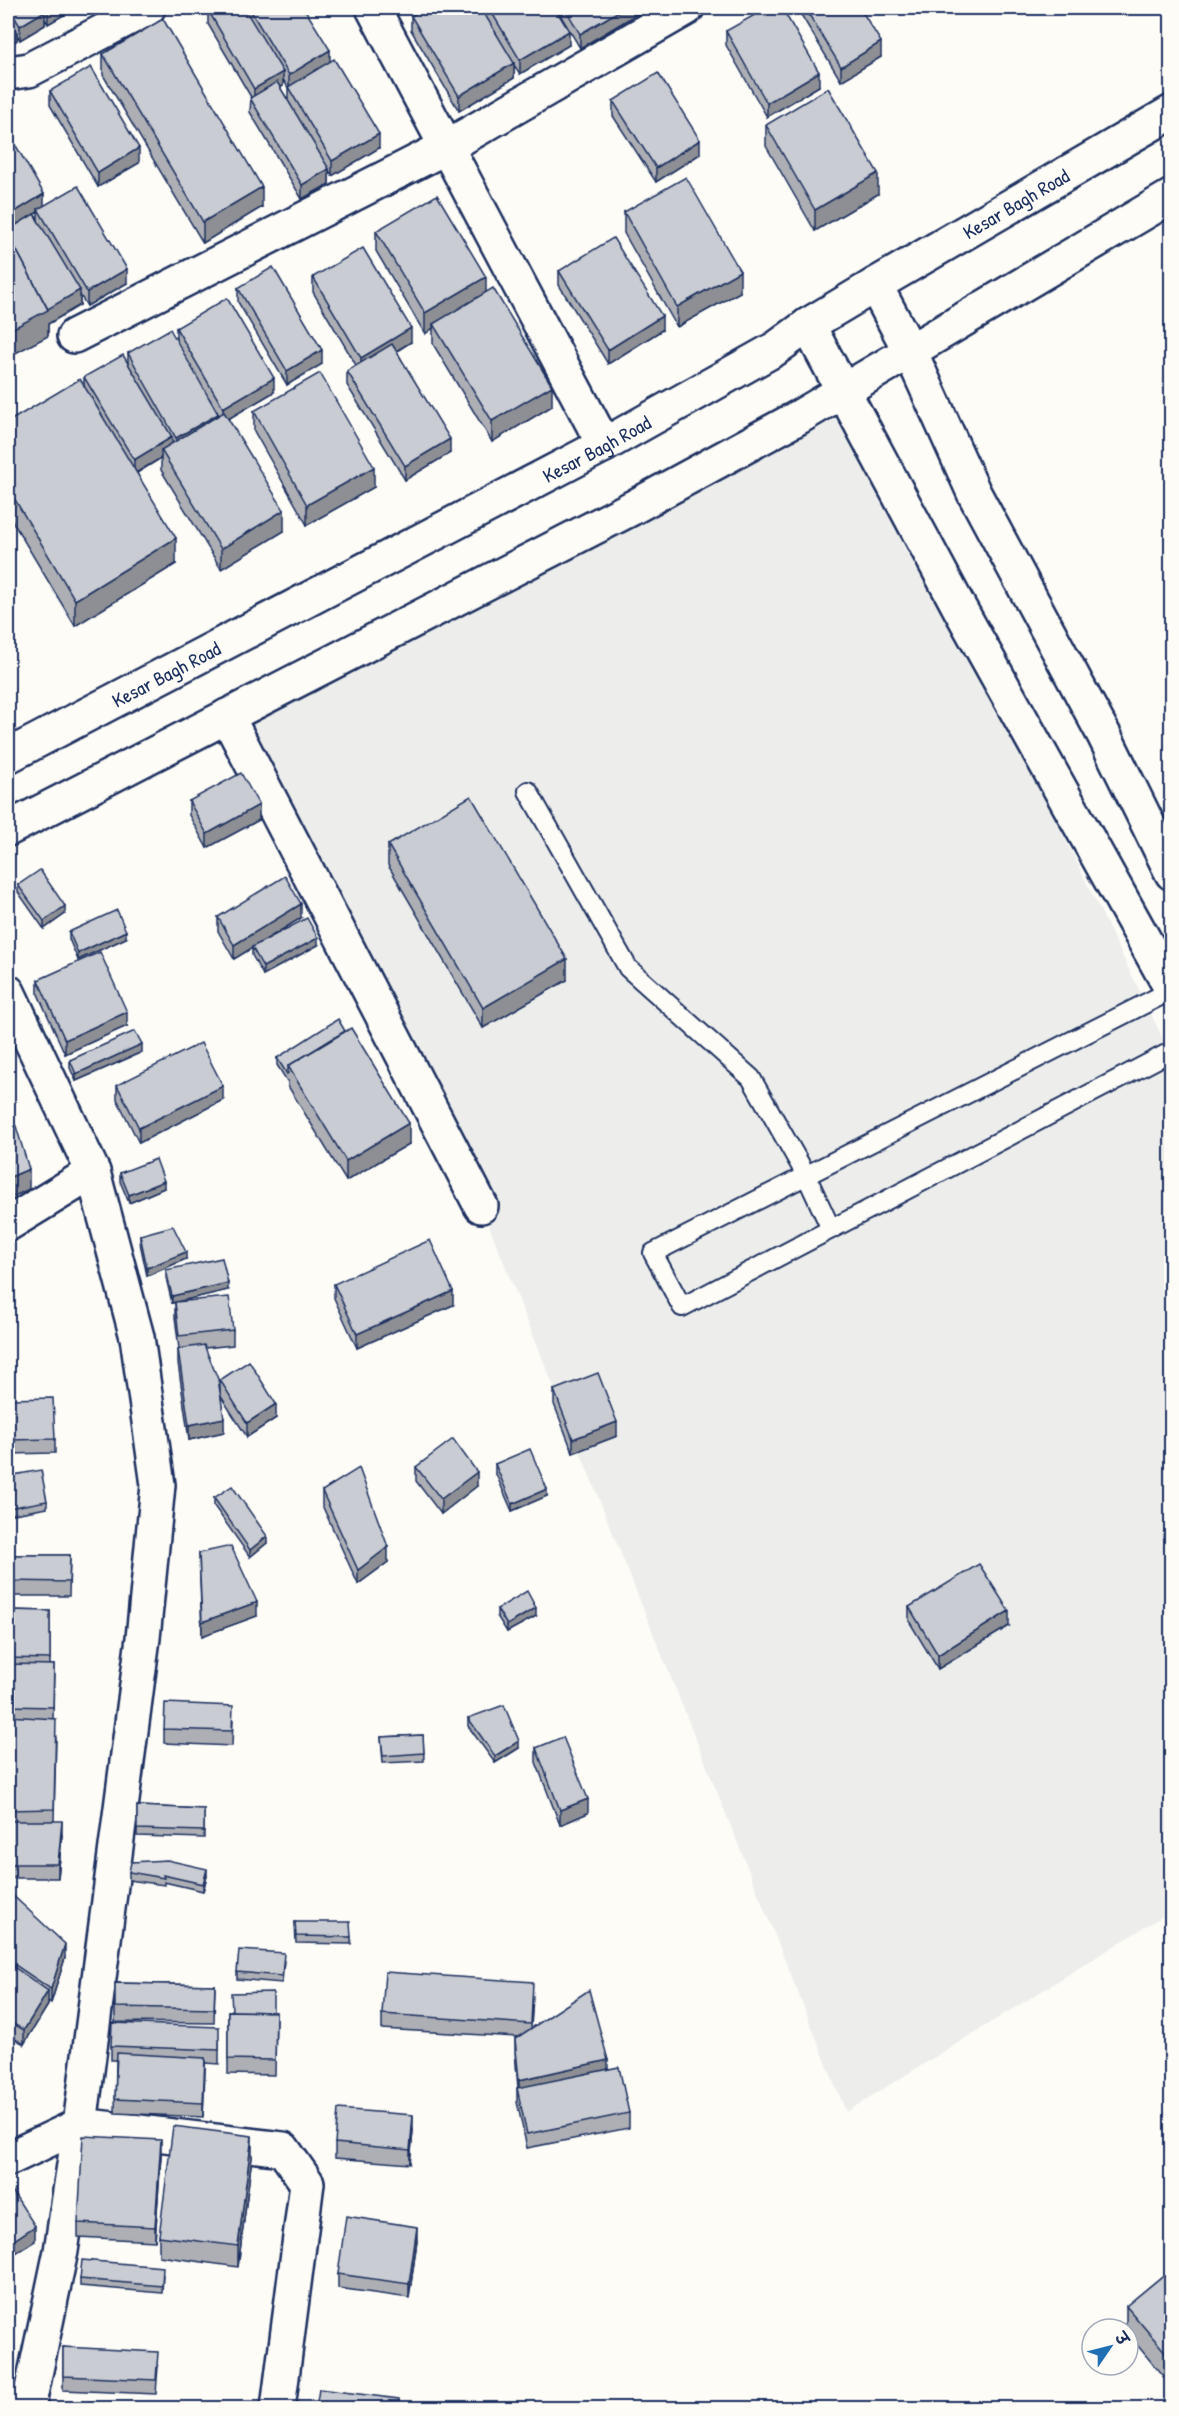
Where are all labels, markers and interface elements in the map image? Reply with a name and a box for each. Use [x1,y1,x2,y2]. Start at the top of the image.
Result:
street label: Kesar Bagh Road [957,161,1074,245]
street label: Kesar Bagh Road [538,408,655,488]
street label: Kesar Bagh Road [107,634,225,713]
north arrow [1080,2317,1140,2377]
text: उ [1109,2326,1135,2350]

